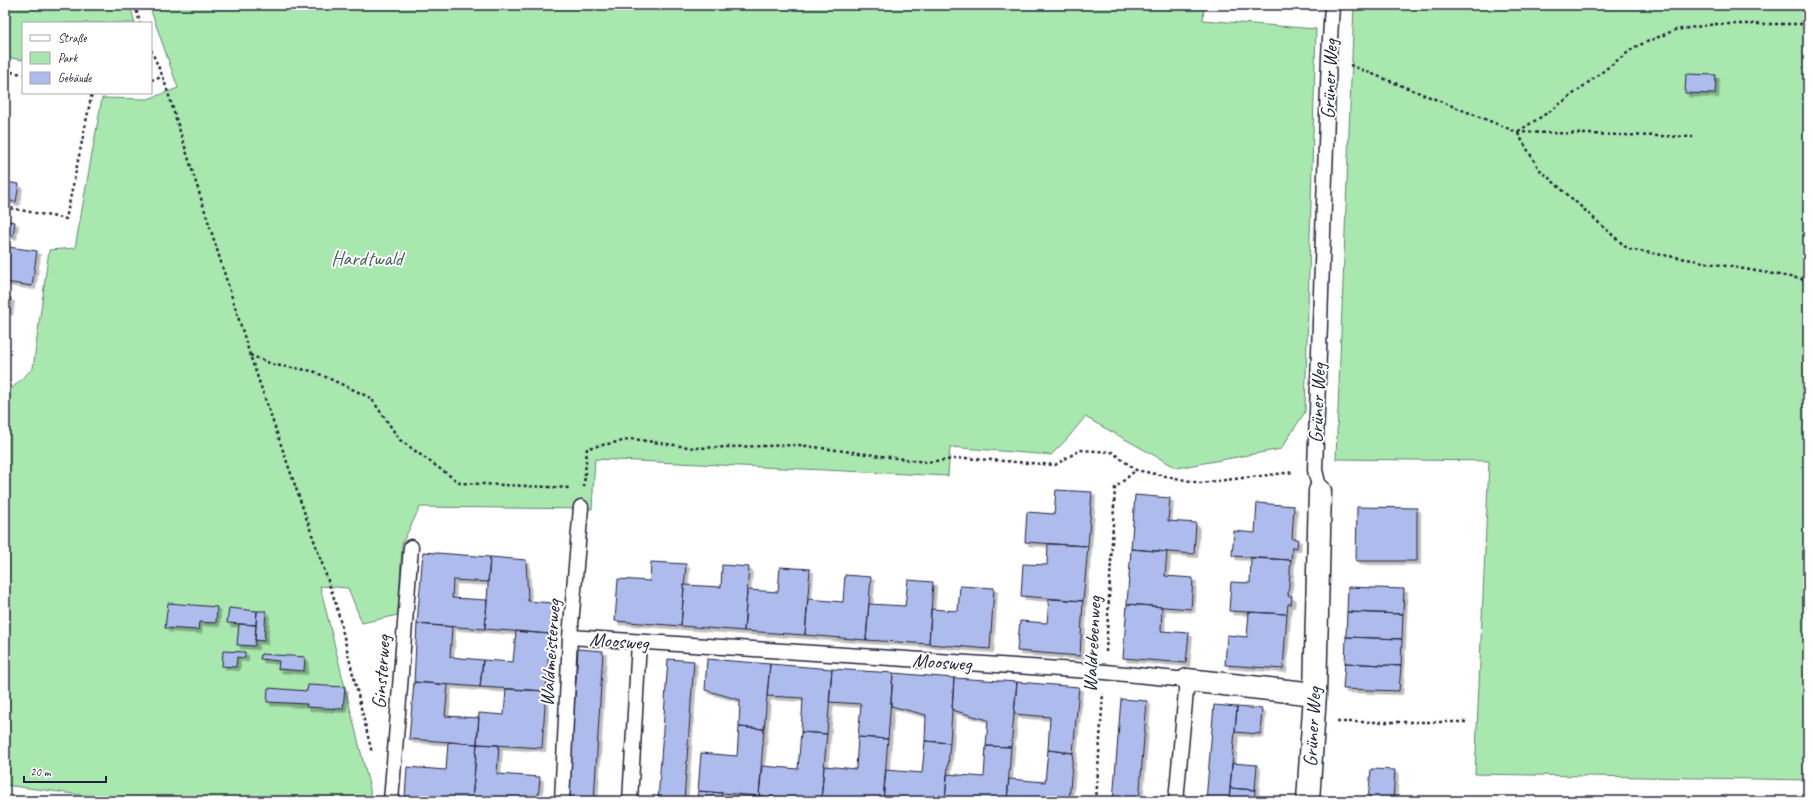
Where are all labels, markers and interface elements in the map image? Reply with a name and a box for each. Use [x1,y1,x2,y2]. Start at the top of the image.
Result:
legend [22,22,152,94]
text: Straße [58,30,87,46]
street label: Grüner Weg [1315,37,1343,119]
text: Park [58,50,79,66]
text: Gebäude [58,70,92,86]
park label: Hardtwald [331,246,406,271]
street label: Grüner Weg [1303,361,1331,443]
street label: Waldrebenweg [1077,594,1107,693]
street label: Waldmeisterweg [534,597,566,707]
street label: Moosweg [589,626,651,656]
street label: Ginsterweg [366,632,396,710]
street label: Moosweg [912,647,974,677]
street label: Grüner Weg [1297,685,1327,768]
scale bar [24,758,106,784]
text: 20 m [30,764,52,780]

